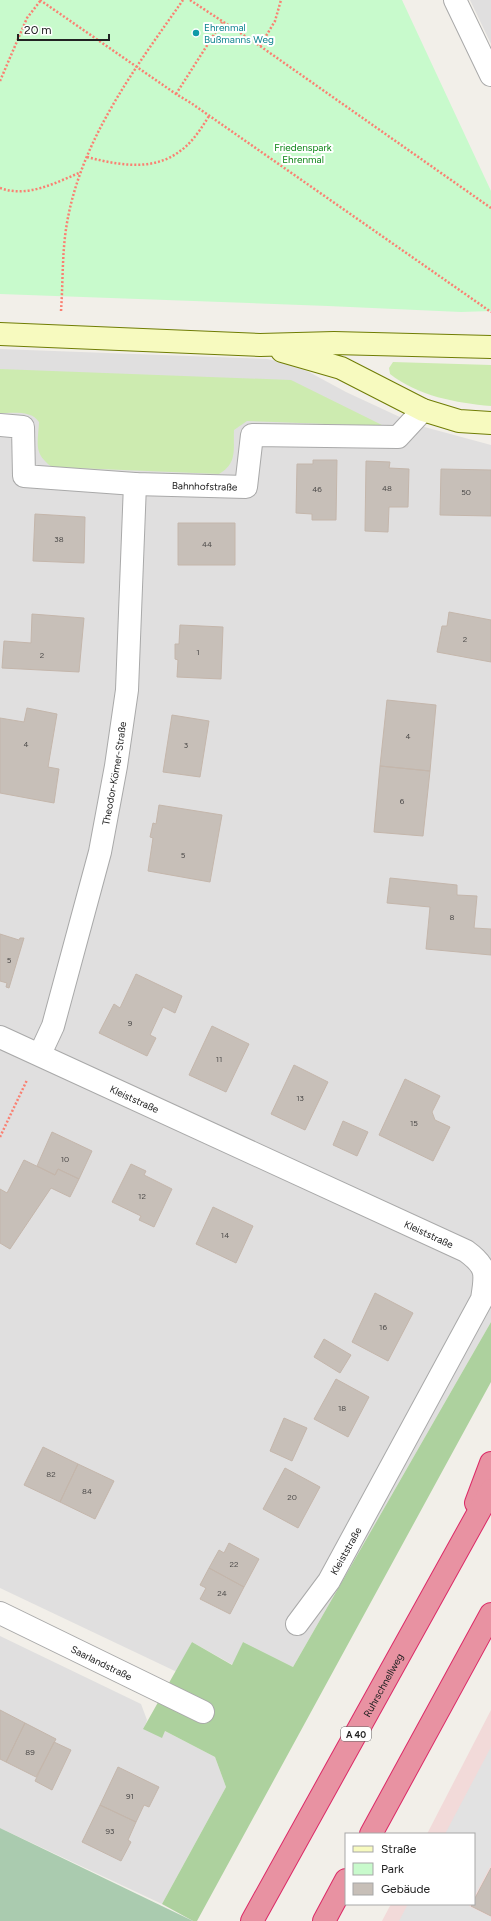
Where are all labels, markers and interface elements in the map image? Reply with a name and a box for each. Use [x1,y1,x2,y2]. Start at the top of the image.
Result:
scale bar [18,16,109,42]
place label: Ehrenmal Bußmanns Weg [204,21,274,46]
text: 20 m [24,23,52,37]
marker: Ehrenmal Bußmanns Weg [191,28,201,38]
park label: Friedenspark Ehrenmal [274,141,332,166]
street label: Bahnhofstraße [172,478,238,493]
house number: 48 [382,483,392,493]
house number: 46 [312,484,322,494]
house number: 50 [461,487,471,497]
house number: 38 [54,534,64,544]
house number: 44 [202,539,212,549]
house number: 2 [463,634,467,644]
house number: 1 [196,647,200,657]
house number: 2 [40,650,44,660]
street label: Theodor-Körner-Straße [99,720,129,826]
house number: 4 [406,731,411,741]
house number: 4 [24,739,29,749]
house number: 3 [184,740,188,750]
house number: 6 [400,796,405,806]
house number: 5 [181,850,186,860]
house number: 8 [450,912,455,922]
house number: 5 [7,955,12,965]
house number: 9 [128,1018,133,1028]
house number: 11 [216,1054,222,1064]
street label: Kleiststraße [108,1082,162,1116]
house number: 13 [296,1093,304,1103]
house number: 15 [410,1118,418,1128]
house number: 10 [61,1154,69,1164]
house number: 12 [138,1191,146,1201]
street label: Kleiststraße [402,1217,456,1251]
house number: 14 [221,1230,229,1240]
house number: 16 [379,1322,387,1332]
house number: 18 [338,1403,346,1413]
house number: 82 [46,1469,56,1479]
house number: 84 [82,1486,92,1496]
house number: 20 [287,1492,297,1502]
street label: Kleiststraße [328,1524,365,1577]
house number: 22 [230,1559,238,1569]
house number: 24 [217,1588,227,1598]
street label: Saarlandstraße [69,1642,135,1683]
street label: Ruhrschnellweg [360,1651,406,1719]
road number: A 40 [341,1727,371,1741]
house number: 89 [25,1747,35,1757]
house number: 91 [126,1791,134,1801]
house number: 93 [106,1826,114,1836]
legend [345,1833,475,1905]
text: Straße [381,1842,417,1856]
text: Park [381,1862,404,1876]
text: Gebäude [381,1882,431,1896]

